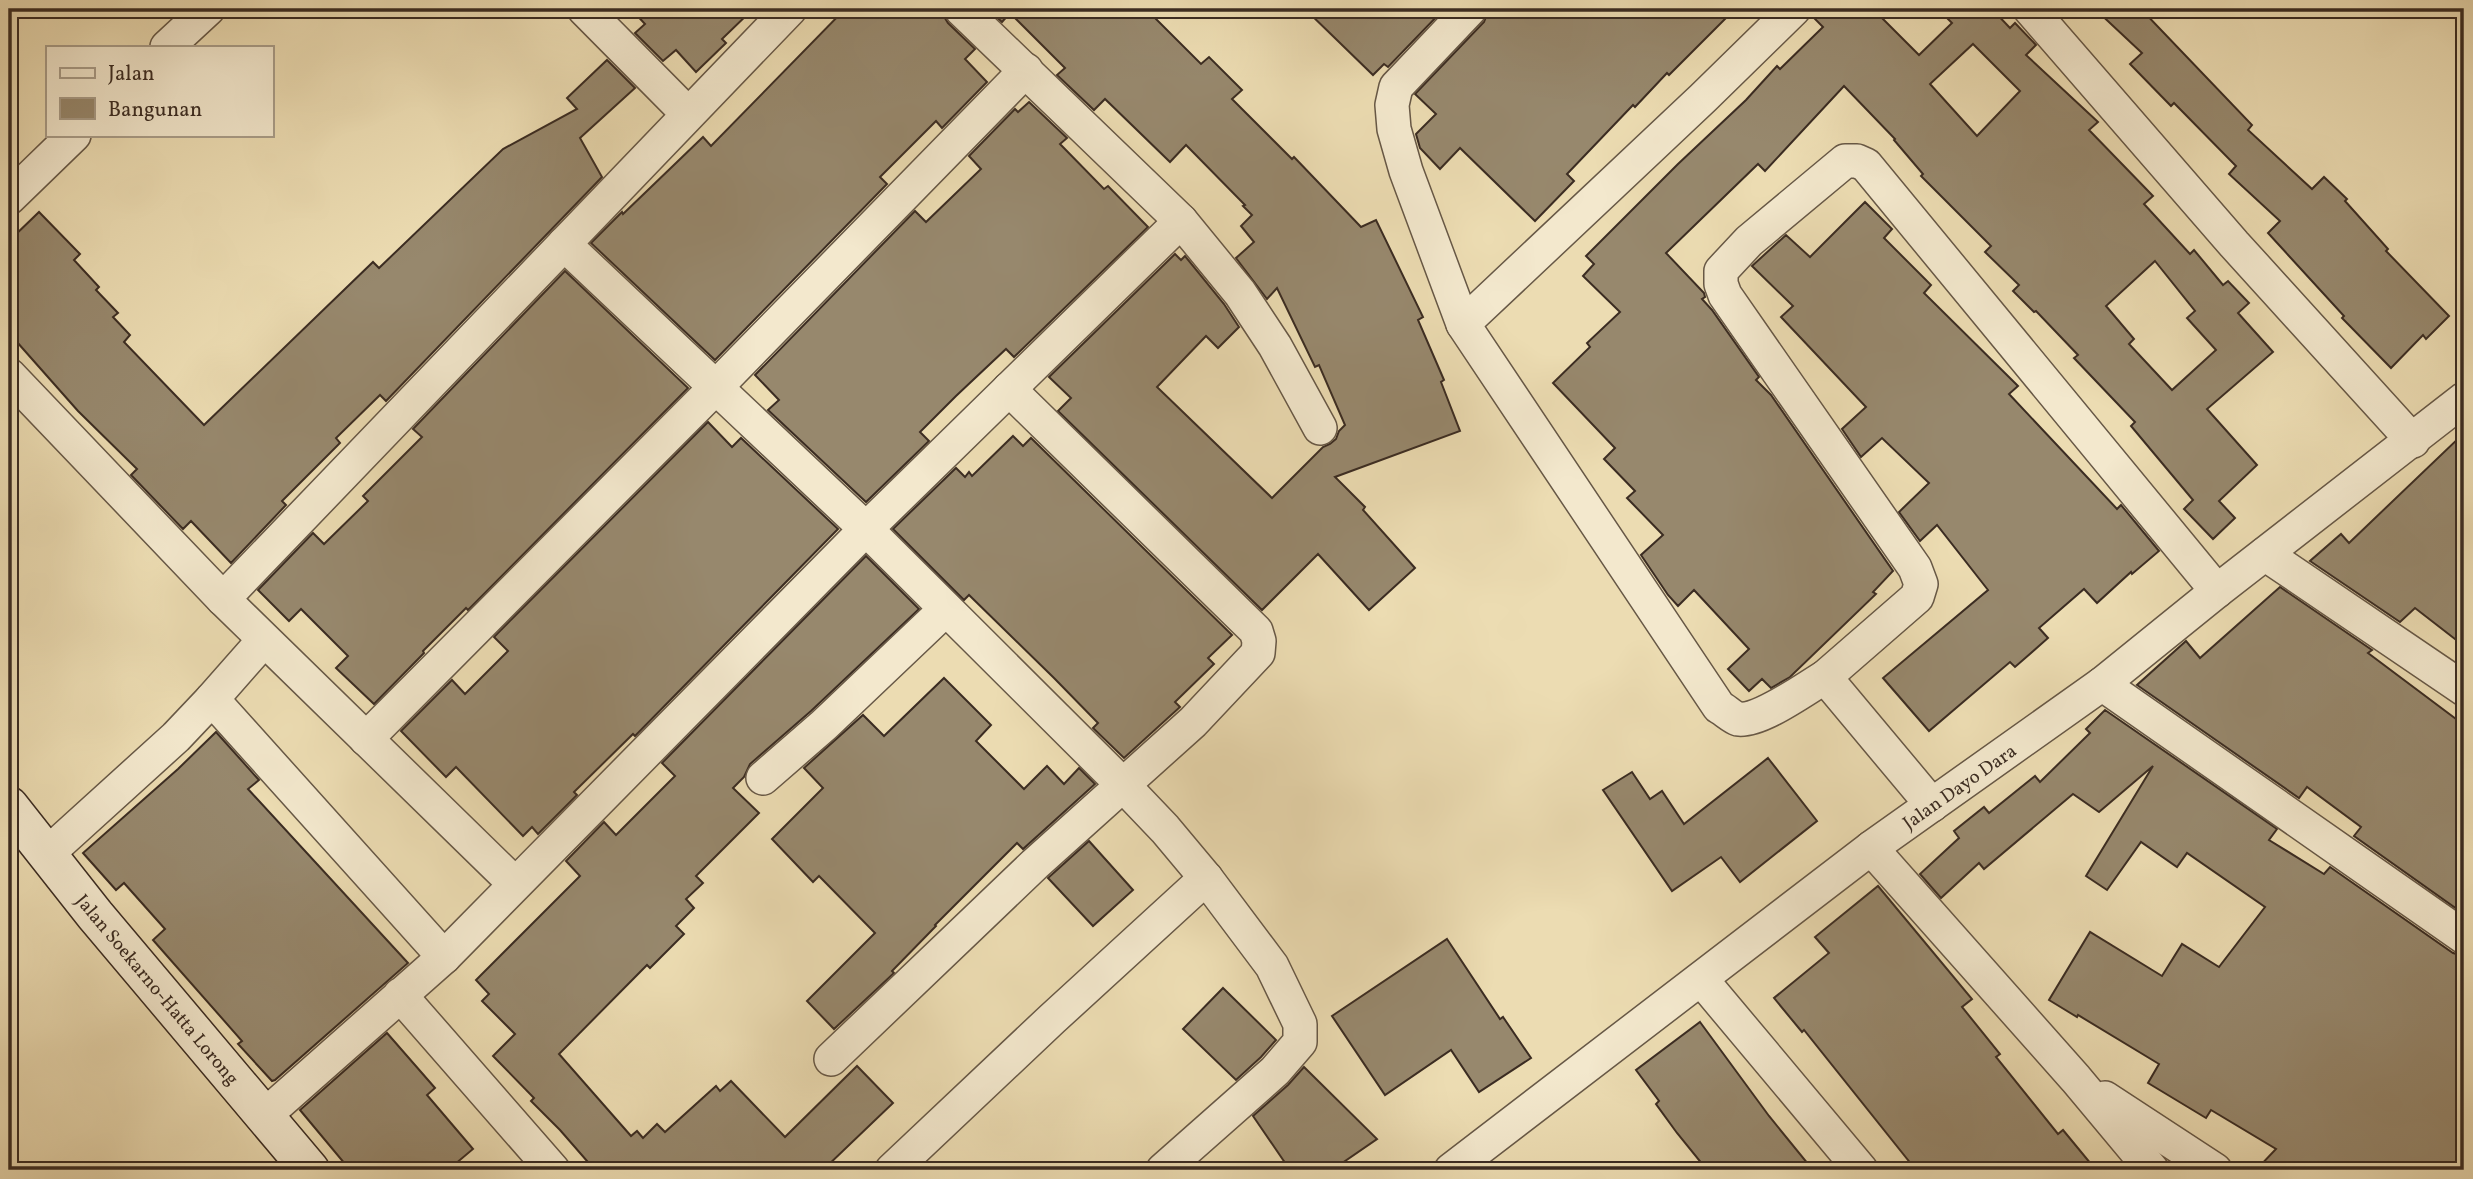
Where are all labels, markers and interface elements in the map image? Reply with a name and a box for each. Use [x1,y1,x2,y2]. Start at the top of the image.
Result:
legend [46,46,273,136]
text: Jalan [108,60,155,89]
text: Bangunan [108,96,202,125]
street label: Jalan Dayo Dara [1898,739,2022,837]
street label: Jalan Soekarno-Hatta Lorong [69,889,244,1091]

